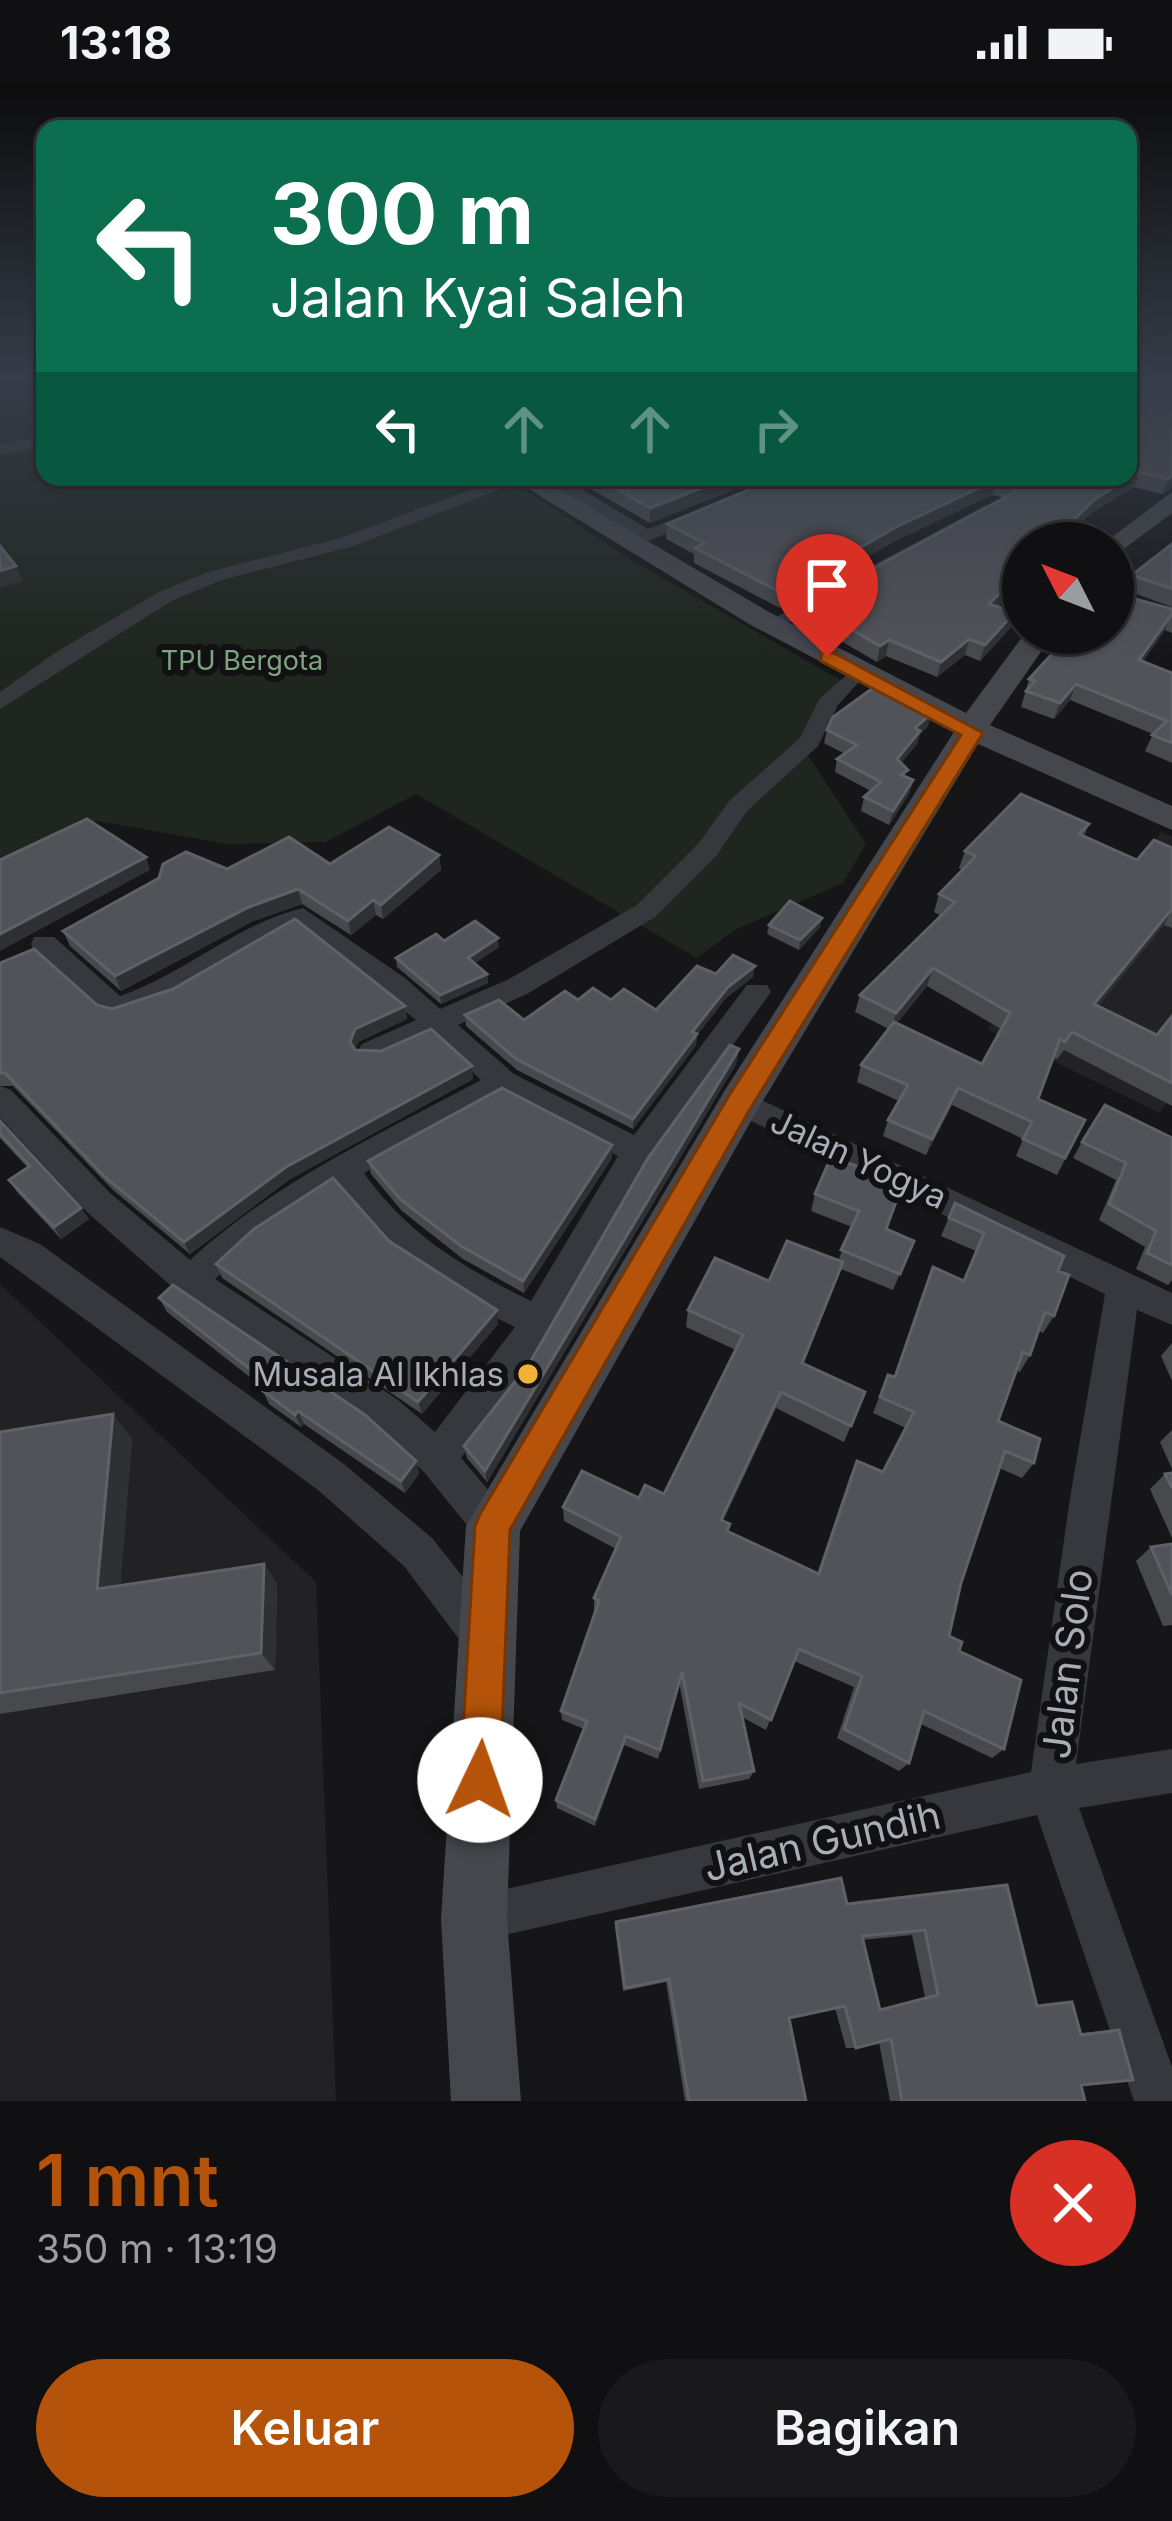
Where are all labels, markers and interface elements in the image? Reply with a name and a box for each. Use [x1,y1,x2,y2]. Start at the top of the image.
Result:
text: 13:18 [60,15,172,70]
text: 300 m [270,163,534,264]
icon: left [72,168,228,324]
text: Jalan Kyai Saleh [270,265,686,330]
icon: left [365,396,431,462]
icon: ahead [491,396,557,462]
icon: ahead [617,396,683,462]
icon: right [743,396,809,462]
north arrow [1002,522,1134,654]
map controls [1002,522,1134,654]
pin [776,534,878,657]
icon: arrive [794,552,860,618]
park label: TPU Bergota [161,644,323,677]
street label: Jalan Yogya [765,1101,953,1217]
place label: Musala Al Ikhlas [252,1354,504,1394]
marker: Musala Al Ikhlas [515,1361,541,1387]
street label: Jalan Solo [1032,1566,1101,1761]
position arrow [417,1717,543,1843]
street label: Jalan Gundih [699,1790,945,1891]
text: 1 mnt [36,2136,219,2223]
button: close [1010,2140,1136,2266]
text: 350 m · 13:19 [36,2225,278,2272]
button: Keluar [36,2359,574,2497]
button: Bagikan [598,2359,1136,2497]

